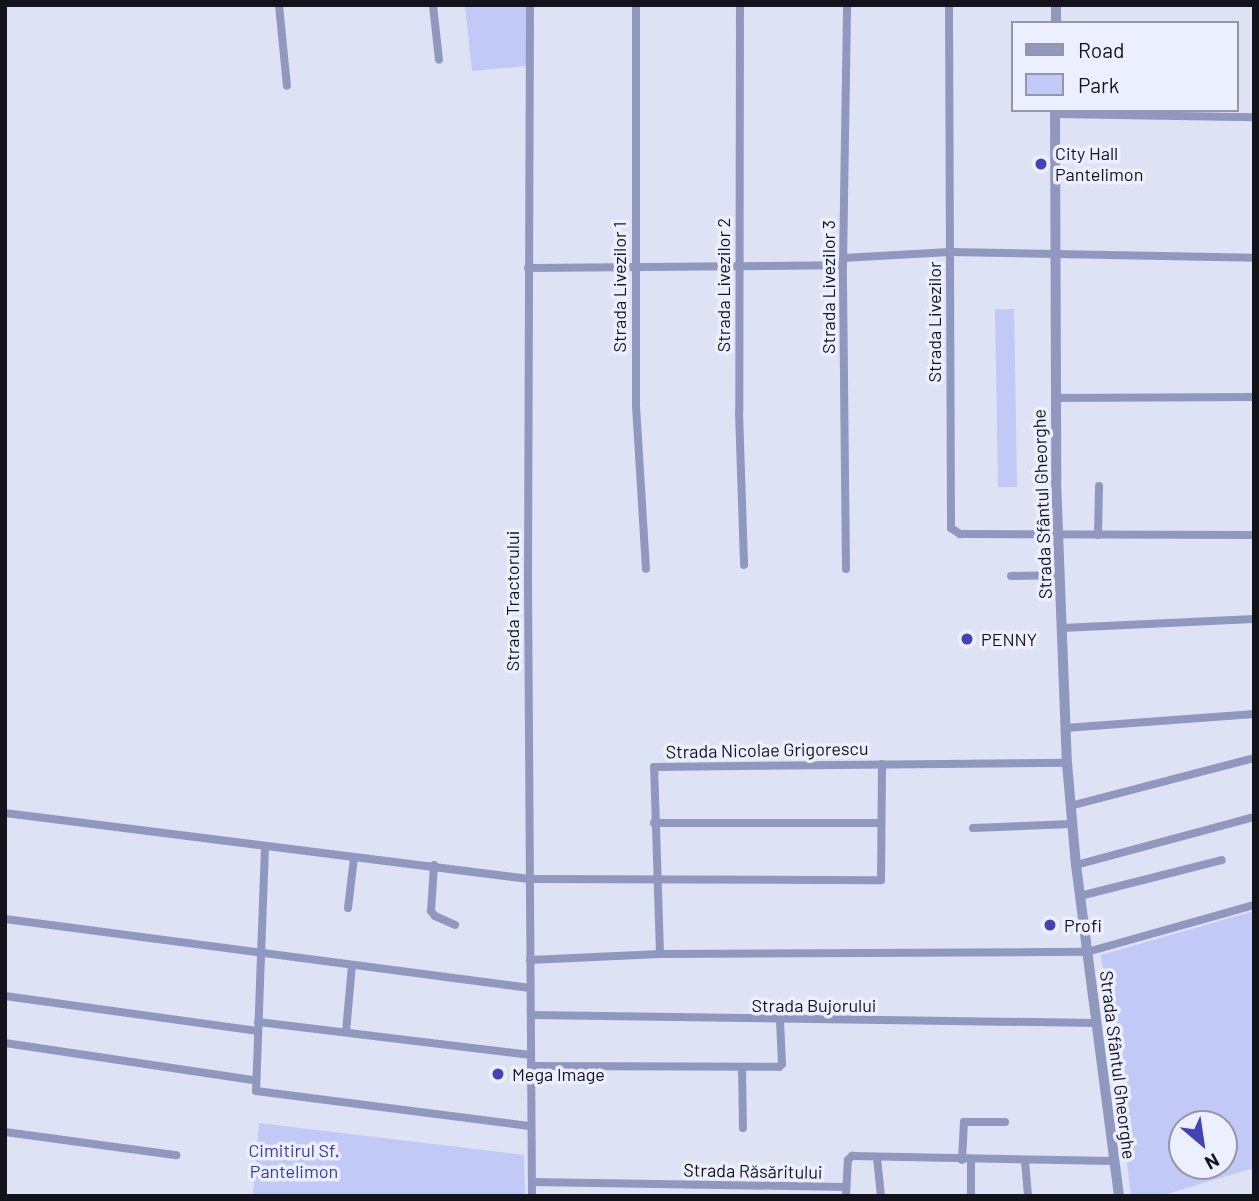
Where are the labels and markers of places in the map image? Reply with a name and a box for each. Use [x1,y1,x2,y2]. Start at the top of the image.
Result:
place label: City Hall Pantelimon [1055,143,1143,186]
marker: City Hall Pantelimon [1033,156,1049,172]
place label: PENNY [981,628,1037,650]
marker: PENNY [959,631,975,647]
place label: Profi [1064,914,1102,936]
marker: Profi [1042,917,1058,933]
place label: Mega Image [512,1063,605,1085]
marker: Mega Image [490,1066,506,1082]

